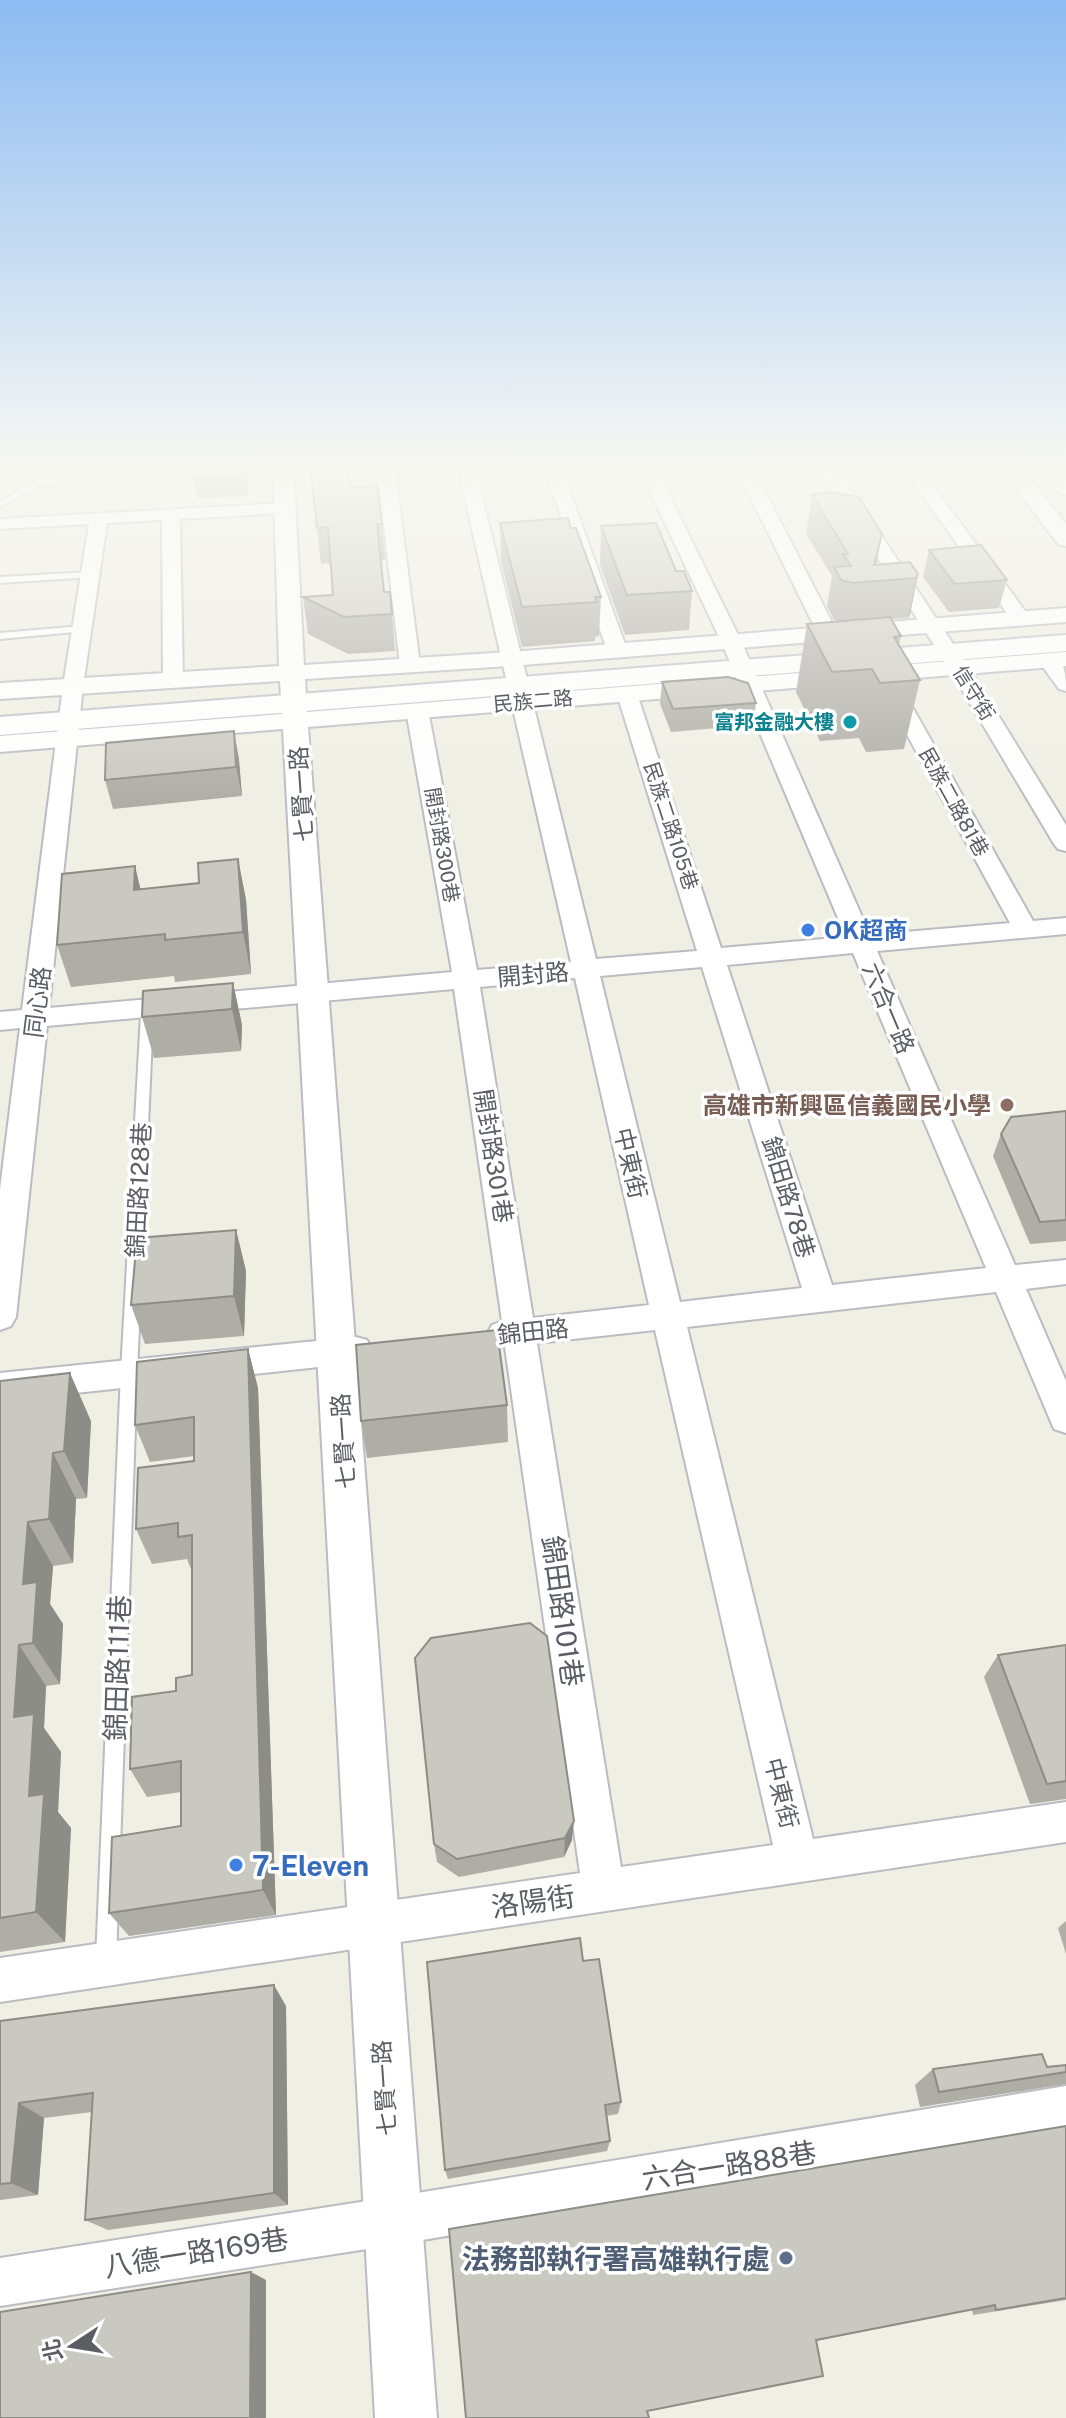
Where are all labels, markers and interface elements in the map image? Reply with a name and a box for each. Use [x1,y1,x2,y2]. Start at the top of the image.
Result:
street label: 信守街 [948,661,1000,725]
street label: 民族二路 [492,686,574,716]
place label: 富邦金融大樓 [714,710,834,734]
marker: 富邦金融大樓 [841,713,859,731]
street label: 民族二路81巷 [914,743,994,861]
street label: 七賢一路 [284,745,318,843]
street label: 民族二路105巷 [639,759,703,893]
street label: 開封路300巷 [420,785,464,905]
place label: OK超商 [824,916,907,944]
marker: OK超商 [799,921,817,939]
street label: 開封路 [496,957,570,991]
street label: 六合一路 [857,958,921,1058]
street label: 同心路 [19,965,55,1039]
street label: 開封路301巷 [470,1087,518,1225]
place label: 高雄市新興區信義國民小學 [703,1091,991,1119]
marker: 高雄市新興區信義國民小學 [998,1096,1016,1114]
street label: 錦田路128巷 [120,1122,156,1258]
street label: 中東街 [609,1125,653,1201]
street label: 錦田路78巷 [757,1133,821,1261]
street label: 錦田路 [496,1313,570,1349]
street label: 七賢一路 [326,1392,360,1490]
street label: 錦田路101巷 [536,1533,590,1689]
street label: 錦田路111巷 [98,1594,136,1742]
street label: 中東街 [760,1755,804,1831]
place label: 7-Eleven [252,1849,369,1882]
marker: 7-Eleven [227,1856,245,1874]
street label: 洛陽街 [489,1879,577,1923]
street label: 七賢一路 [367,2039,401,2137]
street label: 六合一路88巷 [639,2135,819,2195]
street label: 八德一路169巷 [101,2221,291,2283]
place label: 法務部執行署高雄執行處 [462,2242,770,2275]
marker: 法務部執行署高雄執行處 [777,2249,795,2267]
north arrow [32,2306,112,2386]
text: 北 [37,2337,67,2364]

